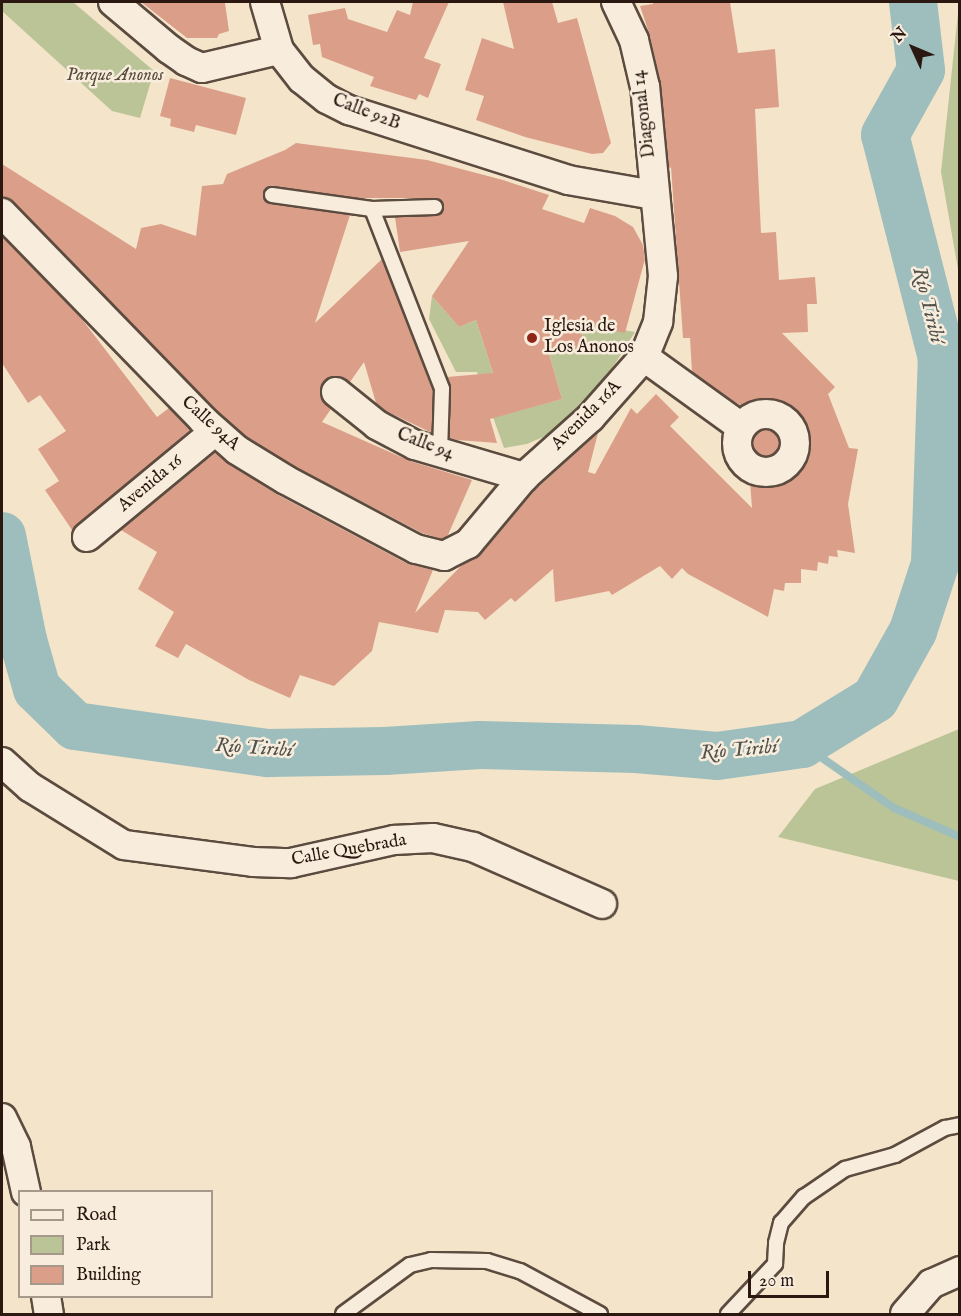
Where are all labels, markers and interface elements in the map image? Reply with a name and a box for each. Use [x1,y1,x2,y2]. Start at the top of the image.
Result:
north arrow [883,18,943,78]
text: N [888,24,912,47]
park label: Parque Anonos [67,65,163,87]
street label: Diagonal 14 [629,69,661,159]
street label: Calle 92B [329,90,403,136]
water label: Río Tiribí [907,265,949,345]
place label: Iglesia de Los Anonos [544,317,634,360]
marker: Iglesia de Los Anonos [525,331,539,345]
street label: Avenida 16A [548,377,626,455]
street label: Calle 94A [176,392,244,456]
street label: Calle 94 [394,424,456,466]
street label: Avenida 16 [114,451,188,517]
water label: Río Tiribí [215,733,293,763]
water label: Río Tiribí [699,735,779,765]
street label: Calle Quebrada [290,830,408,872]
legend [18,1190,213,1298]
text: Road [76,1204,117,1227]
text: Park [76,1234,110,1257]
scale bar [751,1259,832,1297]
text: Building [76,1264,141,1287]
text: 20 m [759,1270,794,1293]

